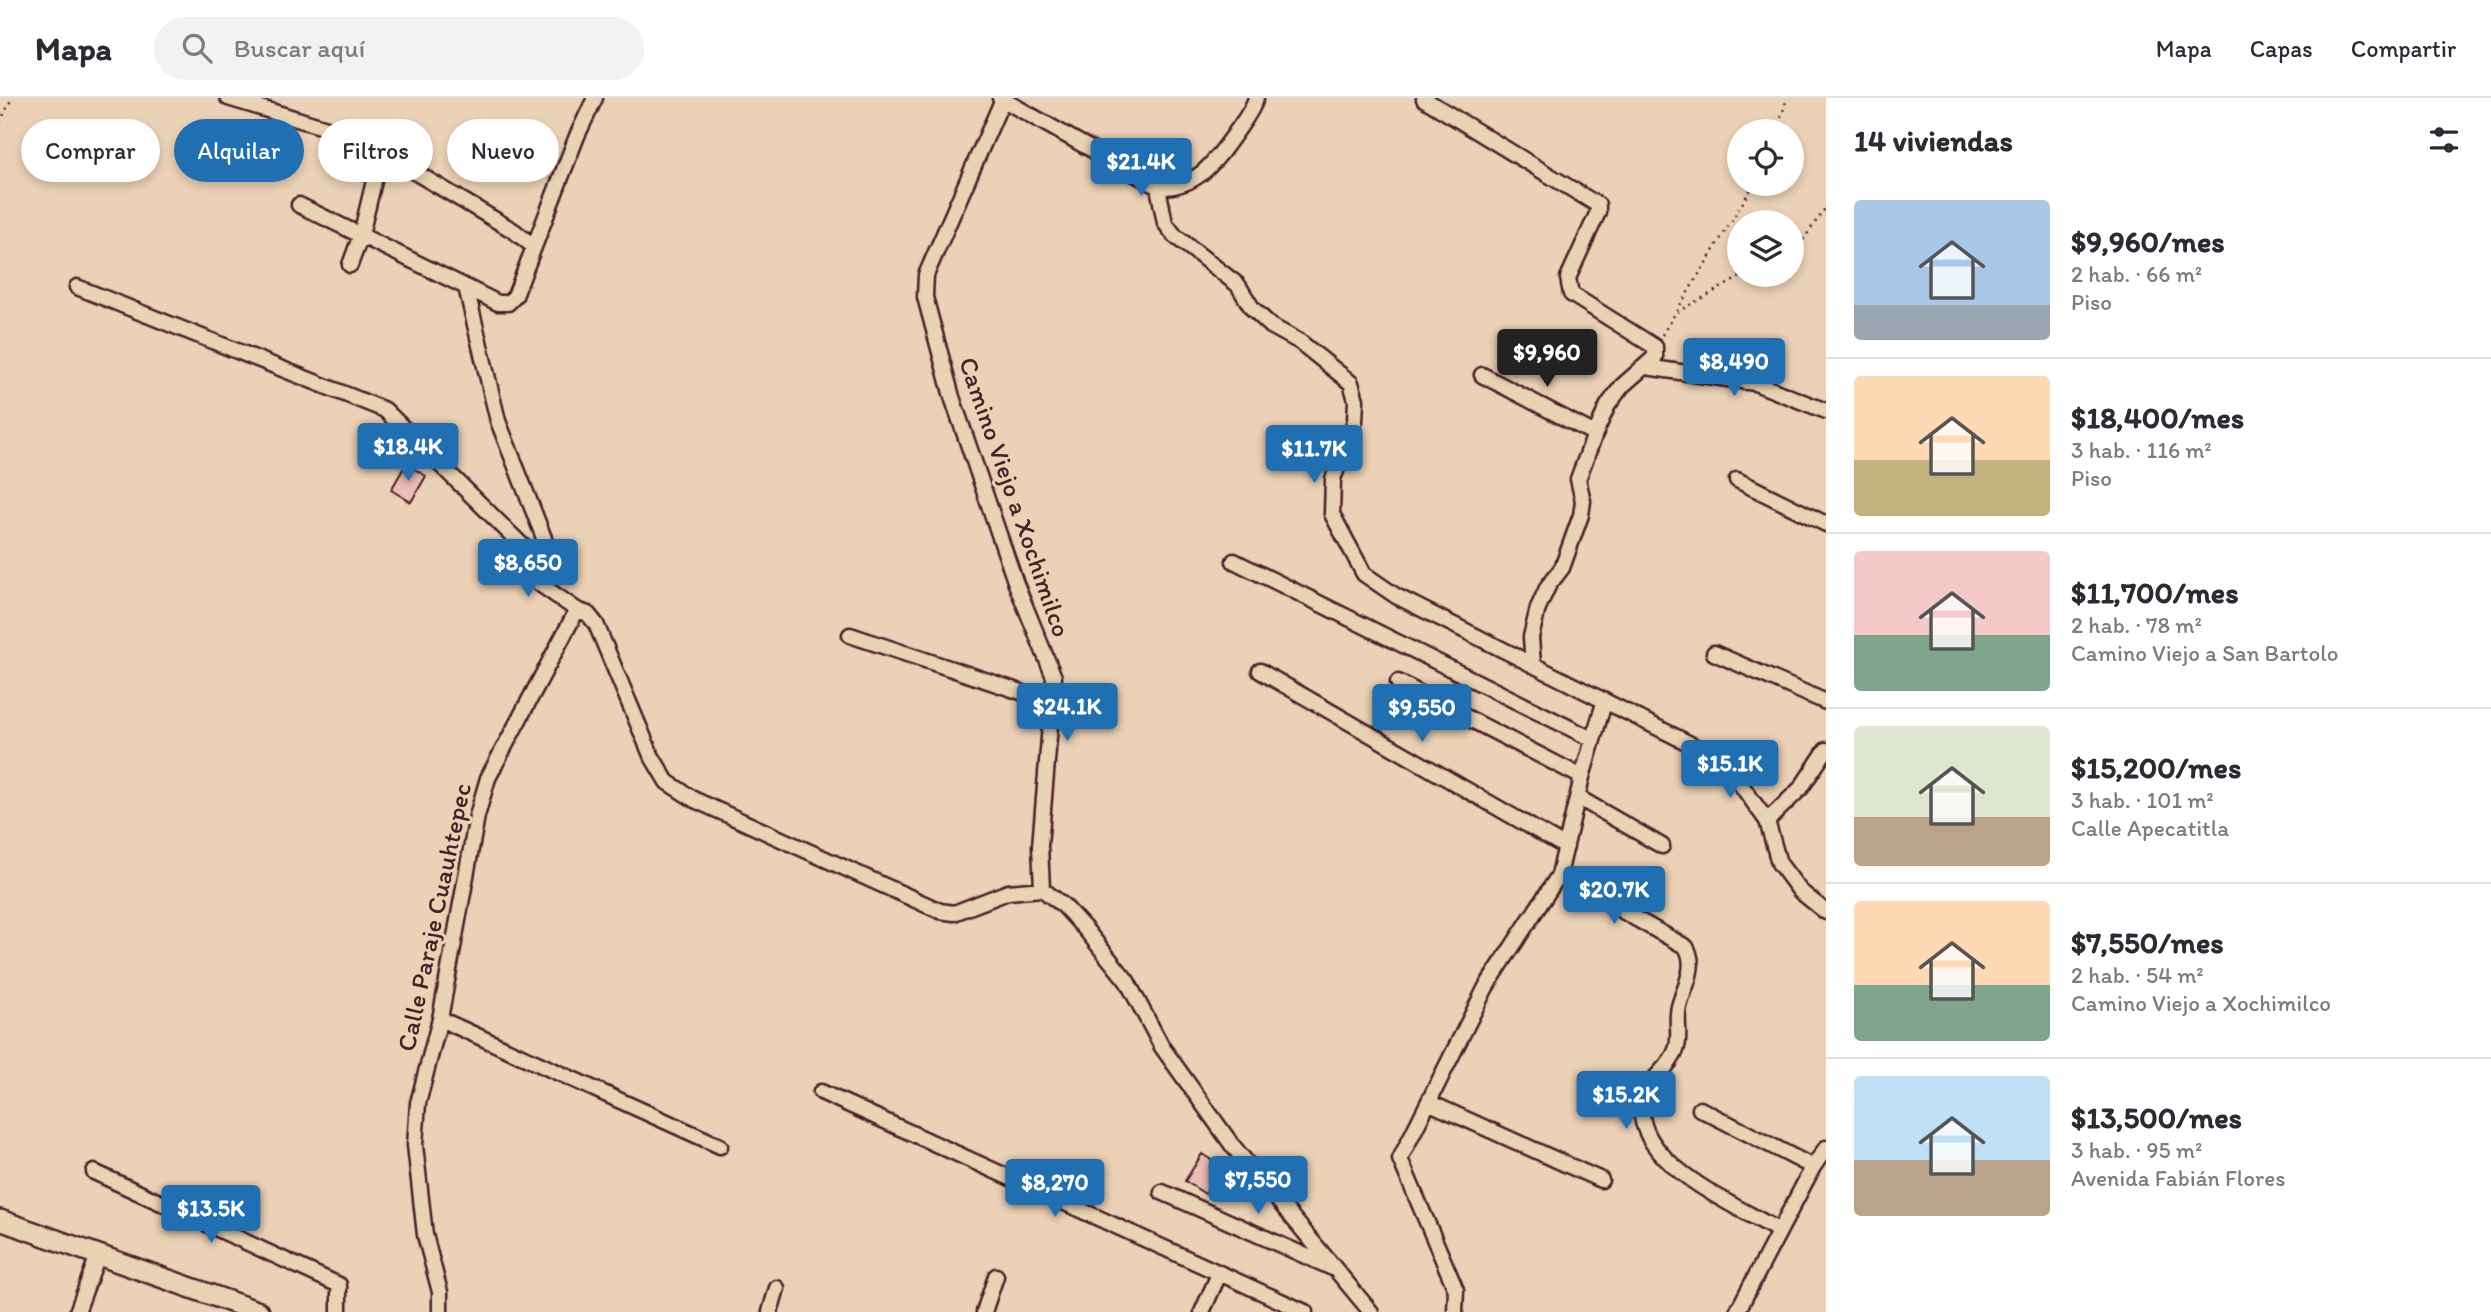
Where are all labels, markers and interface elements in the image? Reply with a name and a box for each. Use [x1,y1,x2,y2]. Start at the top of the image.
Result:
search box [154,17,644,80]
text: Mapa [35,29,112,68]
icon: search [178,29,216,67]
text: Buscar aquí [234,32,365,64]
text: Mapa [2156,34,2212,63]
text: Capas [2250,34,2313,63]
text: Compartir [2351,34,2456,63]
chip: Comprar [21,119,160,182]
chip: Alquilar [174,119,304,182]
chip: Filtros [318,119,433,182]
chip: Nuevo [447,119,559,182]
map controls [1727,119,1804,287]
button: locate [1727,119,1804,196]
icon: filters [2425,121,2463,159]
text: 14 viviendas [1854,122,2013,159]
pin: $21.4K [1084,139,1198,198]
text: $21.4K [1107,147,1175,175]
button: layers [1727,210,1804,287]
text: $9,960/mes [2071,223,2225,260]
icon: home [1910,228,1994,312]
text: 2 hab. · 66 m² [2071,260,2202,288]
text: Piso [2071,288,2112,316]
pin: $9,960 [1490,330,1604,389]
text: $9,960 [1513,338,1581,366]
pin: $8,490 [1677,338,1791,398]
text: $8,490 [1699,347,1769,375]
street label: Camino Viejo a Xochimilco [952,353,1078,641]
text: $18,400/mes [2071,399,2244,436]
icon: home [1910,404,1994,488]
pin: $18.4K [351,424,465,483]
pin: $11.7K [1257,426,1371,485]
text: $18.4K [373,432,443,460]
text: $11.7K [1282,434,1346,462]
text: 3 hab. · 116 m² [2071,436,2212,464]
text: Piso [2071,464,2112,492]
pin: $8,650 [471,540,585,599]
text: $8,650 [494,548,562,576]
text: $11,700/mes [2071,574,2239,611]
icon: home [1910,579,1994,663]
text: 2 hab. · 78 m² [2071,611,2202,639]
text: Camino Viejo a San Bartolo [2071,639,2338,667]
pin: $24.1K [1010,684,1124,743]
pin: $9,550 [1365,684,1479,744]
text: $24.1K [1033,692,1101,720]
text: $9,550 [1388,693,1456,721]
pin: $15.1K [1673,740,1787,800]
text: $15.1K [1697,749,1763,777]
text: $15,200/mes [2071,749,2241,786]
icon: home [1910,754,1994,838]
street label: Calle Paraje Cuauhtepec [390,780,478,1054]
text: 3 hab. · 101 m² [2071,786,2214,814]
text: Calle Apecatitla [2071,814,2229,842]
pin: $20.7K [1557,866,1671,926]
text: $20.7K [1579,875,1649,903]
text: $7,550/mes [2071,924,2224,961]
icon: home [1910,929,1994,1013]
text: 2 hab. · 54 m² [2071,961,2204,989]
text: Camino Viejo a Xochimilco [2071,989,2331,1017]
pin: $15.2K [1569,1072,1683,1131]
text: $15.2K [1593,1080,1659,1108]
text: $13,500/mes [2071,1099,2242,1136]
icon: home [1910,1104,1994,1188]
text: 3 hab. · 95 m² [2071,1136,2202,1164]
pin: $7,550 [1201,1156,1315,1216]
pin: $8,270 [998,1160,1112,1219]
text: Avenida Fabián Flores [2071,1164,2285,1192]
text: $7,550 [1225,1165,1291,1193]
text: $8,270 [1021,1168,1089,1196]
pin: $13.5K [154,1186,268,1245]
text: $13.5K [177,1194,245,1222]

